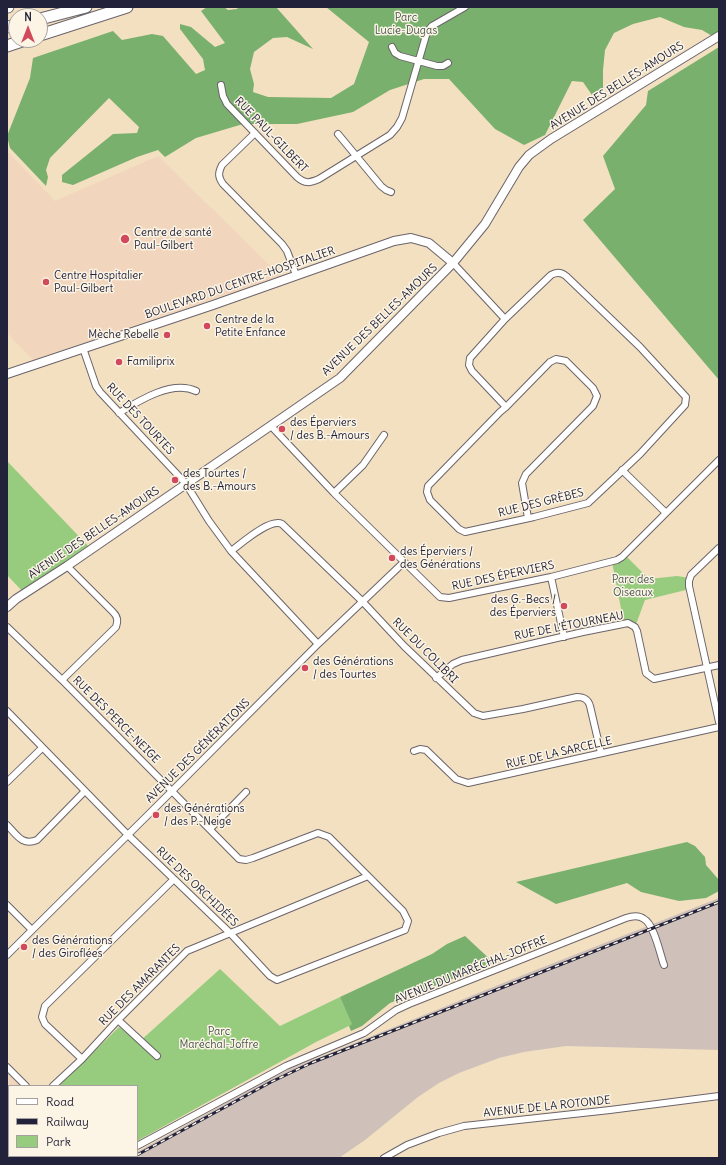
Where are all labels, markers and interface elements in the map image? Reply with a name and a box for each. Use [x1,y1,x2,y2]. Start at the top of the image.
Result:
north arrow [8,8,48,48]
text: N [24,10,32,24]
park label: Parc Lucie-Dugas [375,11,437,37]
street label: AVENUE DES BELLES-AMOURS [548,39,686,133]
street label: RUE PAUL-GILBERT [232,95,310,175]
place label: Centre de santé Paul-Gilbert [134,226,212,252]
marker: Centre de santé Paul-Gilbert [119,233,131,245]
street label: BOULEVARD DU CENTRE-HOSPITALIER [143,244,337,322]
street label: AVENUE DES BELLES-AMOURS [320,261,440,379]
place label: Centre Hospitalier Paul-Gilbert [54,269,143,295]
marker: Centre Hospitalier Paul-Gilbert [41,277,51,287]
place label: Centre de la Petite Enfance [215,313,286,339]
marker: Centre de la Petite Enfance [202,321,212,331]
place label: Mèche Rebelle [88,328,159,342]
marker: Mèche Rebelle [162,330,172,340]
place label: Familiprix [127,355,175,369]
marker: Familiprix [114,357,124,367]
street label: RUE DES TOURTES [103,380,177,458]
place label: des Éperviers / des B.-Amours [290,416,370,442]
marker: des Éperviers / des B.-Amours [277,424,287,434]
place label: des Tourtes / des B.-Amours [183,467,256,493]
marker: des Tourtes / des B.-Amours [170,475,180,485]
street label: AVENUE DES BELLES-AMOURS [26,484,162,582]
street label: RUE DES GRÈBES [497,486,585,520]
place label: des Éperviers / des Générations [400,545,481,571]
marker: des Éperviers / des Générations [387,553,397,563]
street label: RUE DES ÉPERVIERS [451,559,555,593]
park label: Parc des Oiseaux [612,573,654,599]
place label: des G.-Becs / des Éperviers [490,593,556,619]
marker: des G.-Becs / des Éperviers [559,601,569,611]
street label: RUE DE L'ÉTOURNEAU [513,609,625,643]
street label: RUE DU COLIBRI [390,616,460,686]
place label: des Générations / des Tourtes [313,655,394,681]
marker: des Générations / des Tourtes [300,663,310,673]
street label: RUE DES PERCE-NEIGE [70,674,162,766]
street label: AVENUE DES GÉNÉRATIONS [143,696,253,806]
street label: RUE DE LA SARCELLE [505,734,613,772]
place label: des Générations / des P.-Neige [164,802,245,828]
marker: des Générations / des P.-Neige [151,810,161,820]
street label: RUE DES ORCHIDÉES [153,845,241,929]
street label: AVENUE DU MARÉCHAL-JOFFRE [393,933,549,1007]
place label: des Générations / des Giroflées [32,934,113,960]
marker: des Générations / des Giroflées [19,942,29,952]
street label: RUE DES AMARANTES [97,942,183,1028]
park label: Parc Maréchal-Joffre [179,1025,259,1051]
legend [8,1085,138,1157]
text: Road [46,1094,74,1109]
street label: AVENUE DE LA ROTONDE [483,1094,611,1120]
text: Railway [46,1114,89,1129]
text: Park [46,1134,71,1149]

